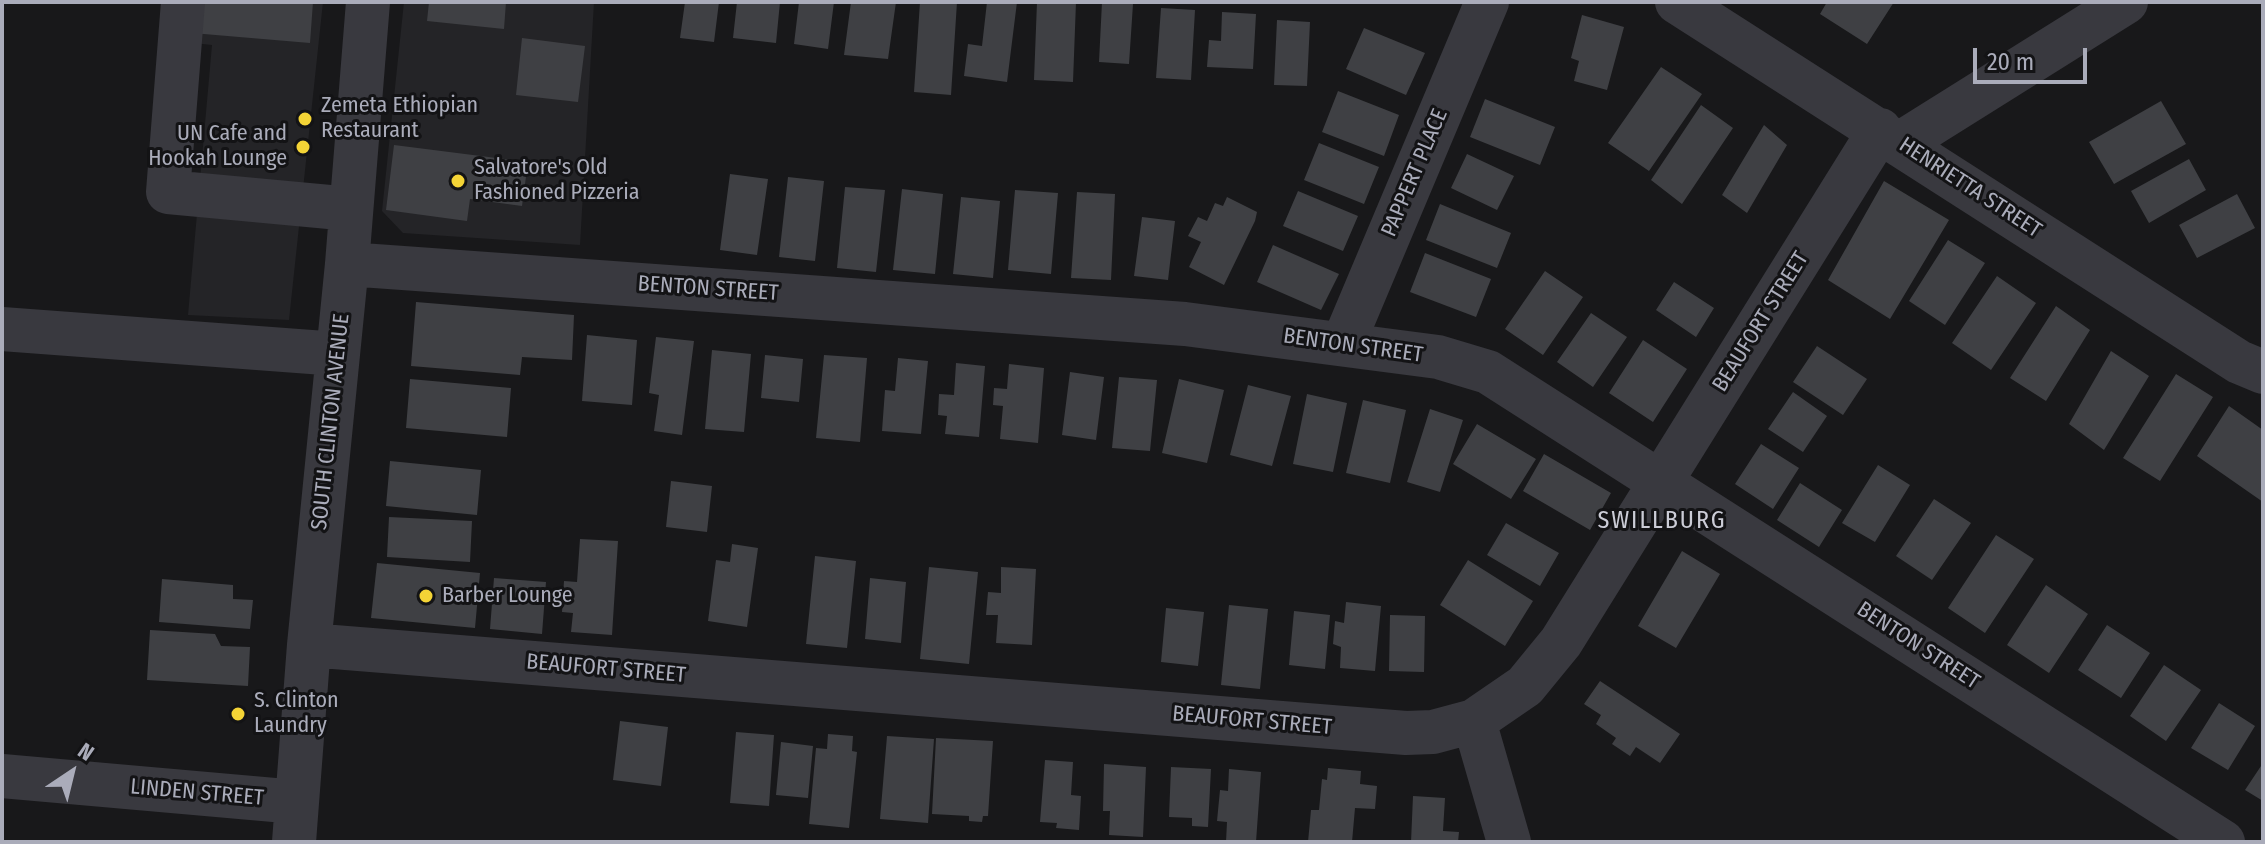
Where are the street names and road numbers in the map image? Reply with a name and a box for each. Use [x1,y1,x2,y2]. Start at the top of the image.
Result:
street label: PAPPERT PLACE [1376,105,1454,241]
street label: HENRIETTA STREET [1894,132,2046,244]
street label: BEAUFORT STREET [1707,247,1815,397]
street label: BENTON STREET [637,271,779,307]
street label: SOUTH CLINTON AVENUE [307,312,355,532]
street label: BENTON STREET [1281,323,1425,369]
street label: BENTON STREET [1852,597,1984,695]
street label: BEAUFORT STREET [525,649,687,689]
street label: BEAUFORT STREET [1171,701,1333,741]
street label: LINDEN STREET [129,774,265,812]

